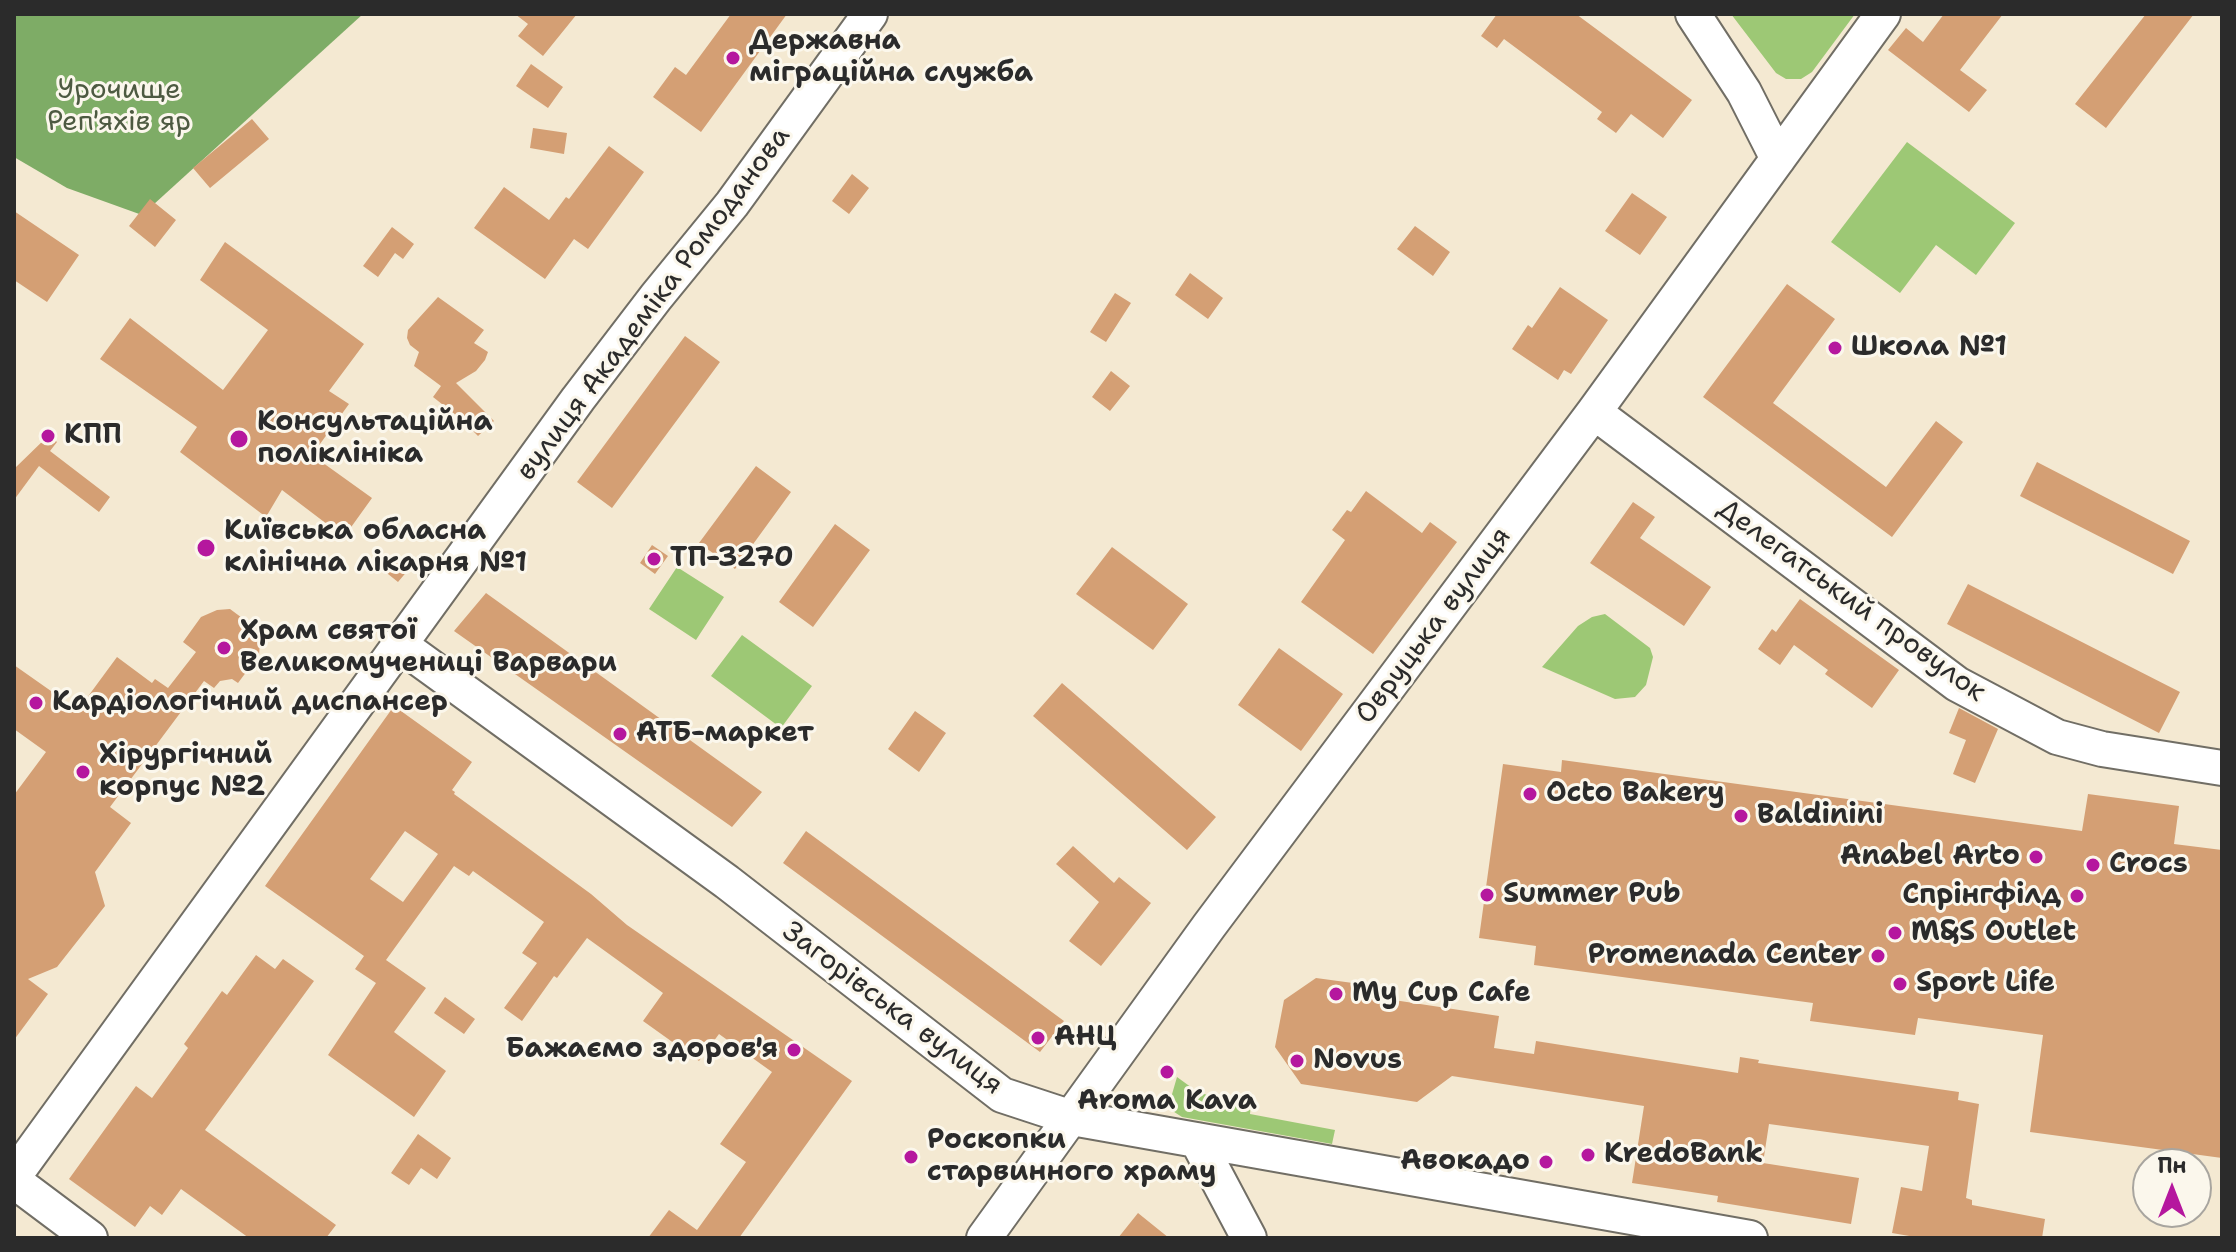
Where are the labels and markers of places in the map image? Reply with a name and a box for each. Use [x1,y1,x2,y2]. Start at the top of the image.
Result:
place label: Державна міграційна служба [749,25,1033,91]
marker: Державна міграційна служба [724,49,742,67]
place label: Школа №1 [1851,331,2007,365]
marker: Школа №1 [1826,339,1844,357]
place label: Консультаційна поліклініка [257,406,493,472]
place label: КПП [64,419,122,453]
marker: КПП [39,427,57,445]
marker: Консультаційна поліклініка [228,428,250,450]
place label: Київська обласна клінічна лікарня №1 [224,515,527,581]
marker: Київська обласна клінічна лікарня №1 [195,537,217,559]
place label: ТП-3270 [670,542,794,576]
marker: ТП-3270 [645,550,663,568]
place label: Храм святої Великомучениці Варвари [240,615,617,681]
marker: Храм святої Великомучениці Варвари [215,639,233,657]
place label: Кардіологічний диспансер [52,686,448,720]
marker: Кардіологічний диспансер [27,694,45,712]
place label: АТБ-маркет [636,717,814,751]
marker: АТБ-маркет [611,725,629,743]
place label: Хірургічний корпус №2 [99,739,272,805]
marker: Хірургічний корпус №2 [74,763,92,781]
place label: Octo Bakery [1546,777,1725,811]
marker: Octo Bakery [1521,785,1539,803]
place label: Baldinini [1757,799,1883,833]
marker: Baldinini [1732,807,1750,825]
place label: Anabel Arto [1840,840,2020,874]
marker: Anabel Arto [2027,848,2045,866]
place label: Crocs [2109,848,2188,882]
marker: Crocs [2084,856,2102,874]
place label: Summer Pub [1503,878,1681,912]
place label: Спрінгфілд [1902,879,2061,913]
marker: Summer Pub [1478,886,1496,904]
marker: Спрінгфілд [2068,887,2086,905]
place label: M&S Outlet [1911,916,2076,950]
marker: M&S Outlet [1886,924,1904,942]
place label: Promenada Center [1588,939,1862,973]
marker: Promenada Center [1869,947,1887,965]
place label: Sport Life [1916,967,2055,1001]
marker: Sport Life [1891,975,1909,993]
place label: My Cup Cafe [1352,977,1531,1011]
marker: My Cup Cafe [1327,985,1345,1003]
place label: АНЦ [1054,1021,1116,1055]
marker: АНЦ [1029,1029,1047,1047]
place label: Бажаємо здоров'я [506,1033,778,1067]
marker: Бажаємо здоров'я [785,1041,803,1059]
place label: Novus [1313,1044,1402,1078]
marker: Novus [1288,1052,1306,1070]
marker: Aroma Kava [1158,1063,1176,1081]
place label: Aroma Kava [1077,1085,1257,1119]
place label: Роскопки старвинного храму [927,1124,1216,1190]
place label: KredoBank [1604,1138,1763,1172]
place label: Авокадо [1400,1145,1530,1179]
marker: KredoBank [1579,1146,1597,1164]
marker: Роскопки старвинного храму [902,1148,920,1166]
marker: Авокадо [1537,1153,1555,1171]

